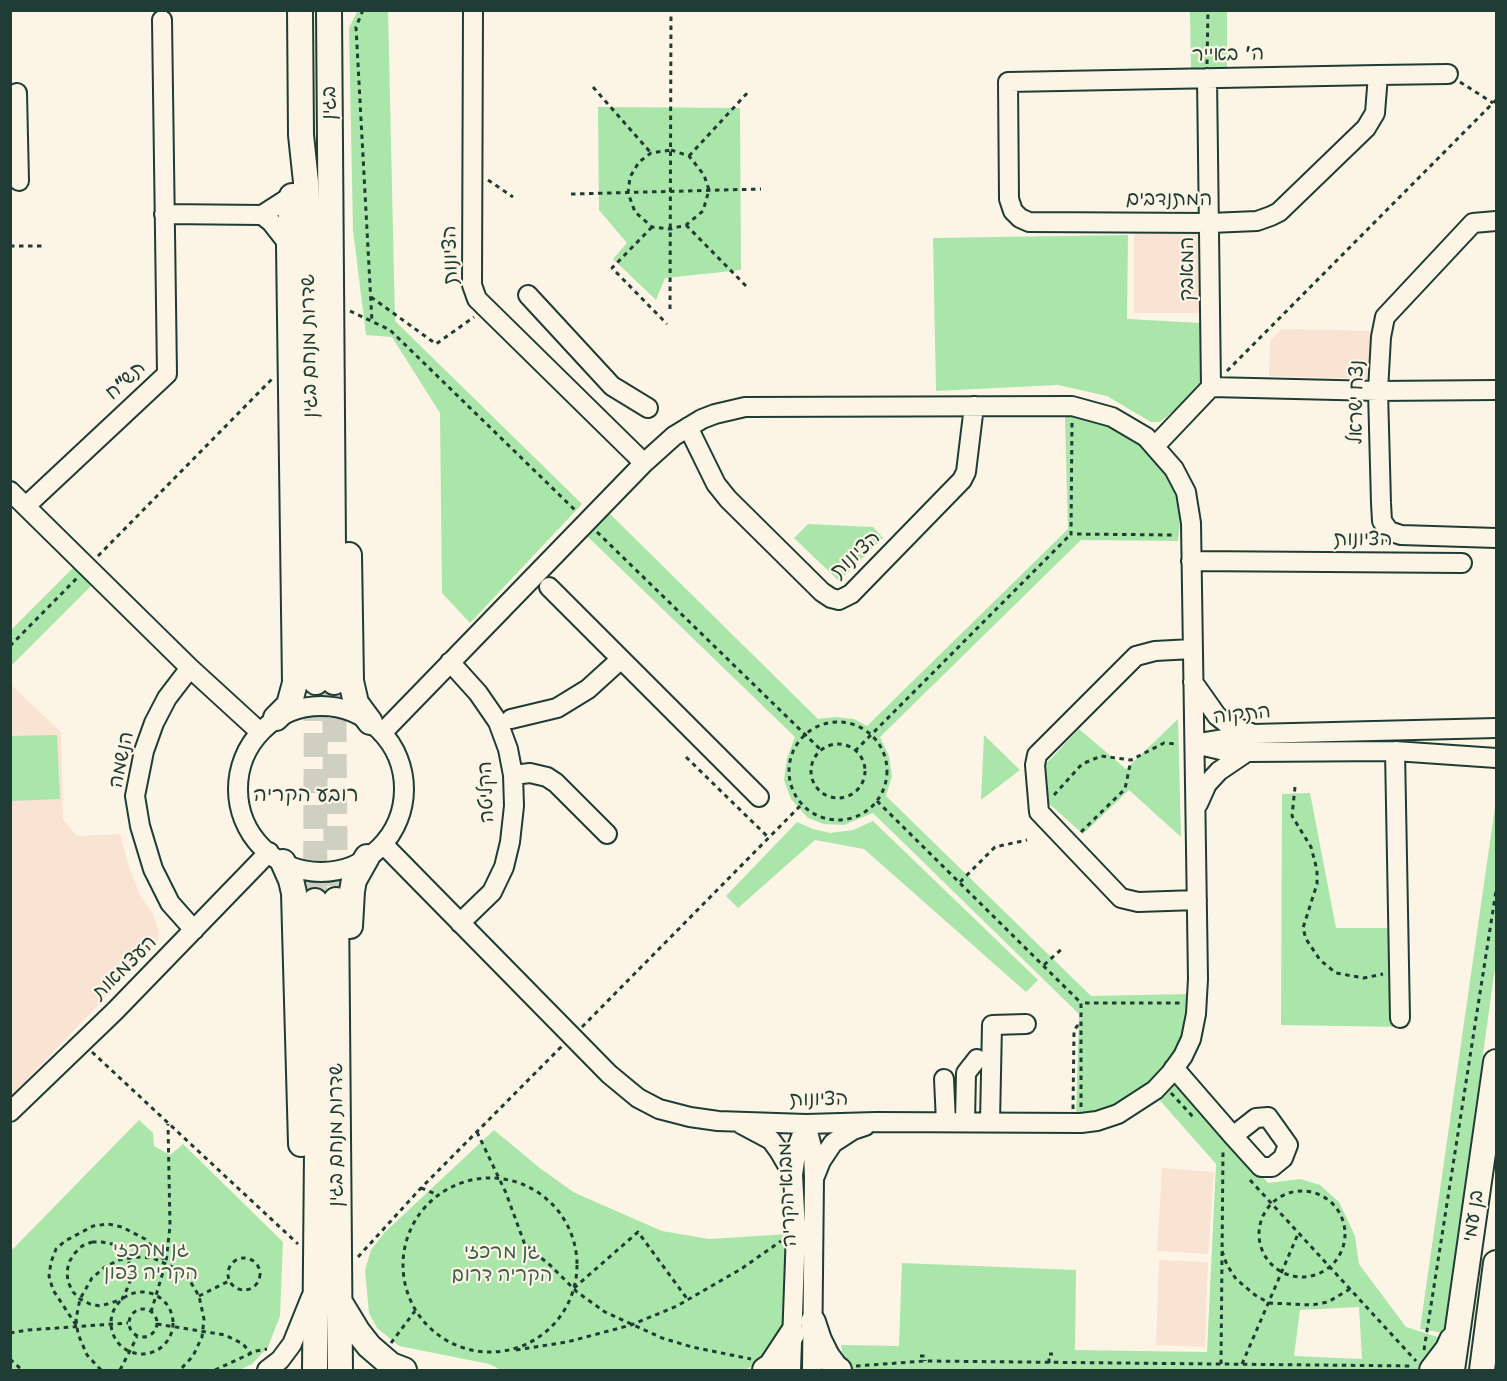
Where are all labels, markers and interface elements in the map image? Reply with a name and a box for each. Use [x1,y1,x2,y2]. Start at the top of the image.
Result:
street label: ה' באייר [1192,42,1264,68]
street label: בגין [318,86,342,120]
street label: המתנדבים [1126,188,1212,212]
street label: הציונות [438,225,464,285]
street label: המאבק [1176,237,1200,301]
street label: שדרות מנחם בגין [297,274,323,418]
street label: תש"ח [101,356,151,406]
street label: נצח ישראל [1344,359,1370,445]
street label: הציונות [826,526,886,584]
street label: הציונות [1333,528,1393,552]
street label: התקוה [1212,700,1272,730]
street label: הנשמה [104,729,140,791]
street label: הקליטה [474,761,500,823]
district label: רובע הקריה [253,783,359,809]
street label: העצמאות [88,931,162,1005]
street label: שדרות מנחם בגין [325,1063,349,1207]
street label: הציונות [789,1087,849,1113]
street label: מבוא הקריה [773,1142,803,1248]
street label: בן עמי [1458,1189,1490,1243]
park label: גן מרכזי הקריה צפון [104,1239,198,1286]
park label: גן מרכזי הקריה דרום [452,1241,552,1288]

